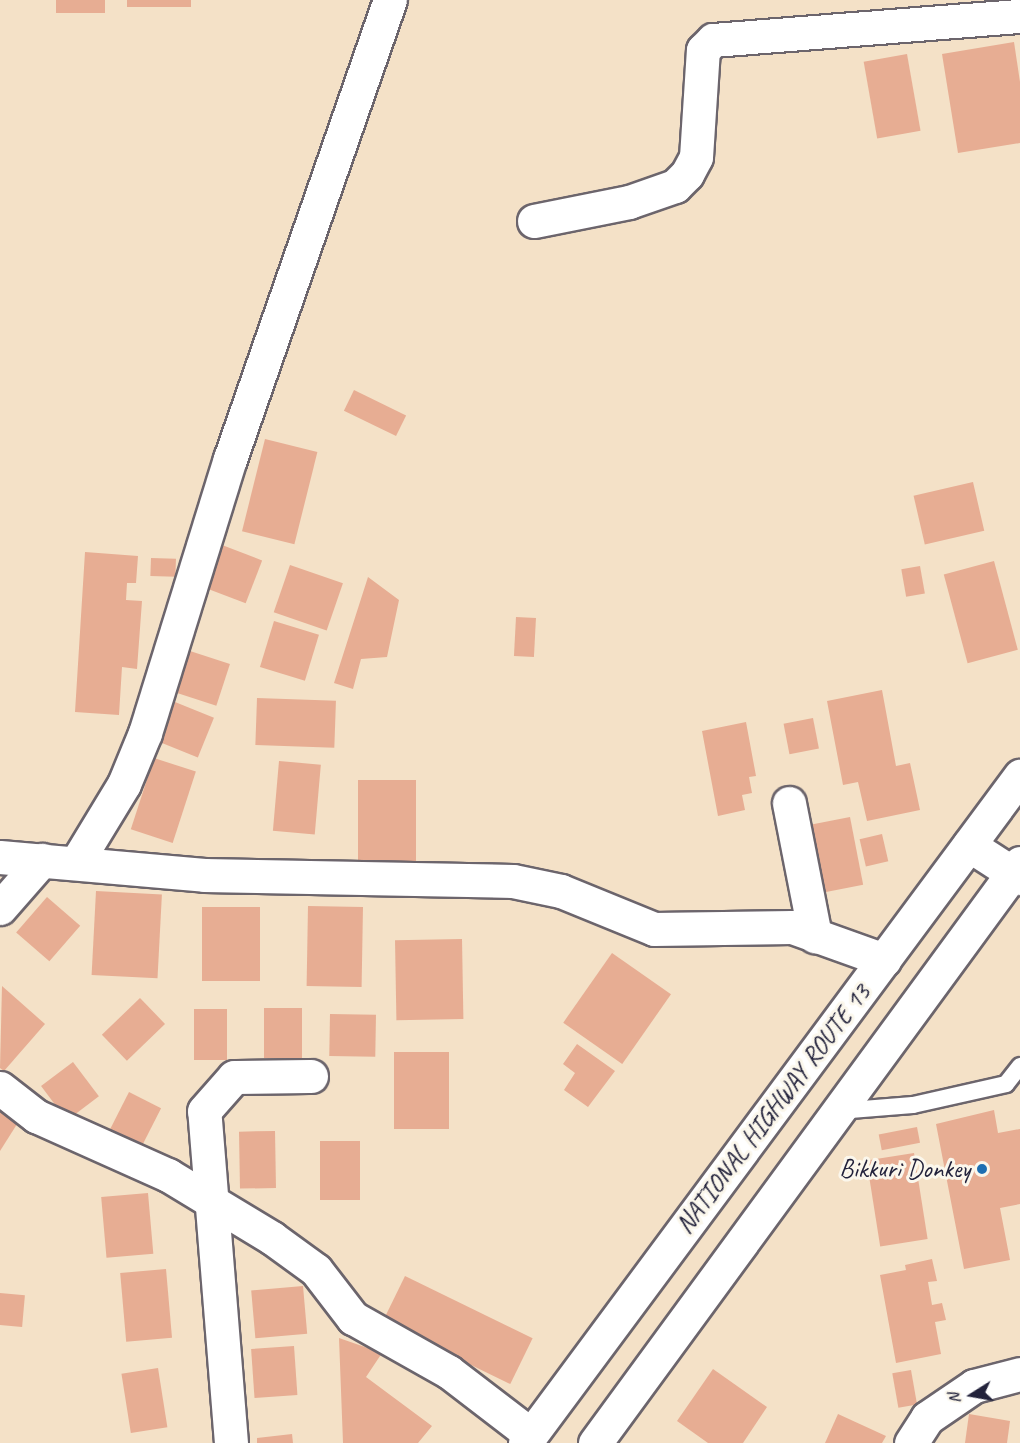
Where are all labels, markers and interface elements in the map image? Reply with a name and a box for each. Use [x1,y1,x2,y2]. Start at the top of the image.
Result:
street label: NATIONAL HIGHWAY ROUTE 13 [669,978,877,1240]
place label: Bikkuri Donkey [839,1153,970,1185]
marker: Bikkuri Donkey [975,1162,989,1176]
north arrow [942,1365,1002,1425]
text: N [944,1392,965,1405]

